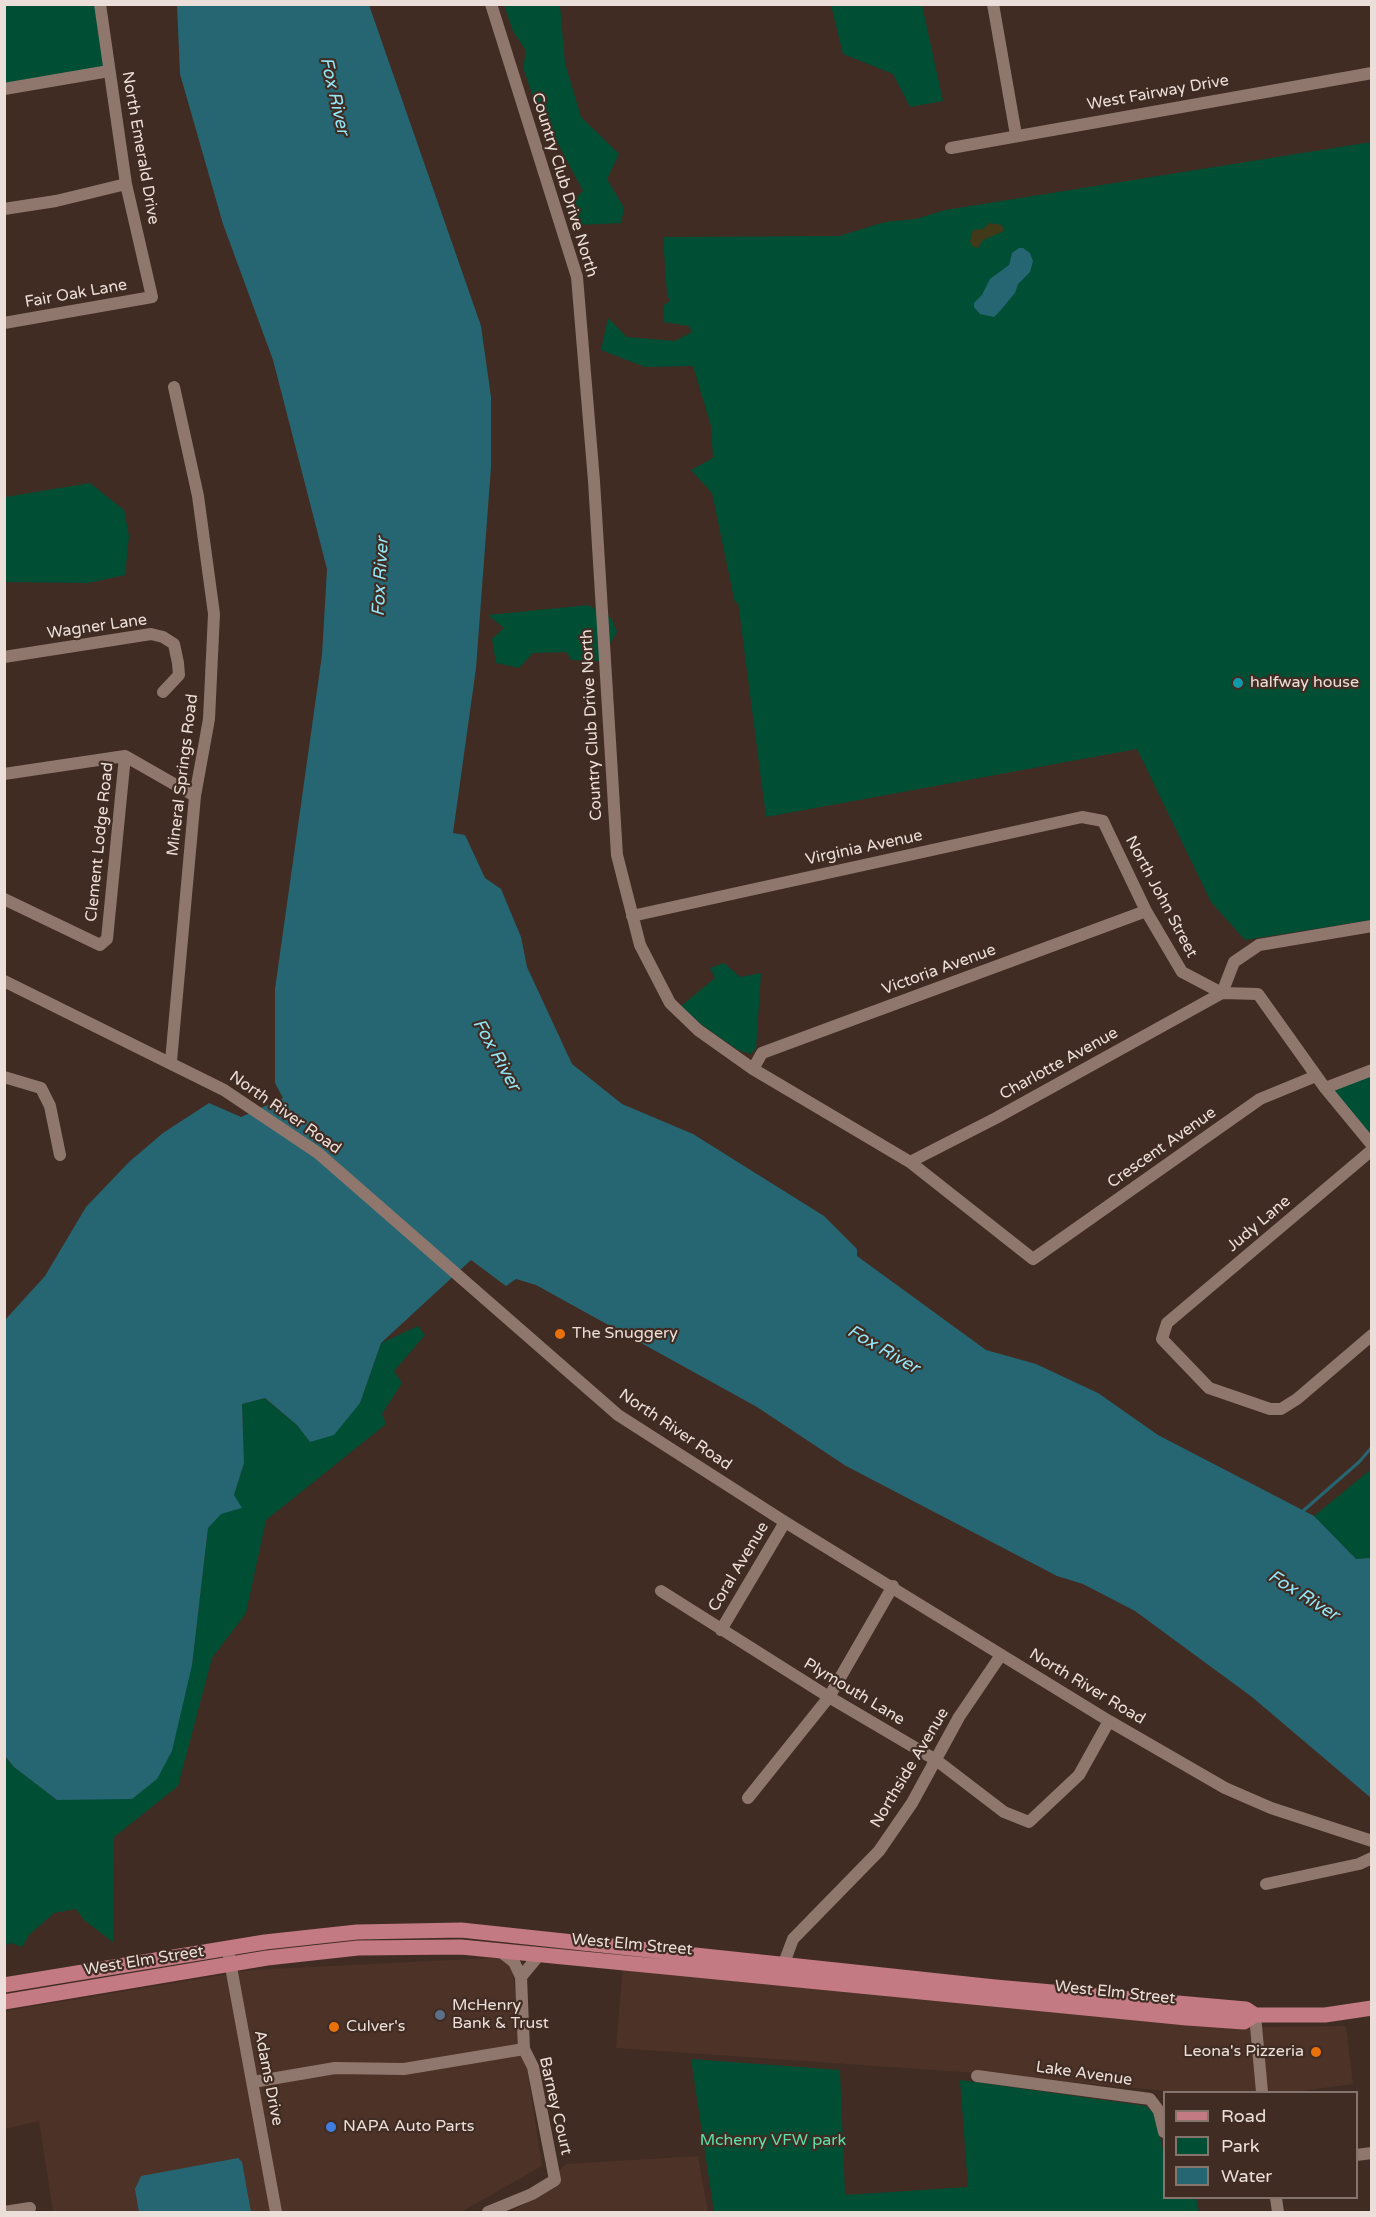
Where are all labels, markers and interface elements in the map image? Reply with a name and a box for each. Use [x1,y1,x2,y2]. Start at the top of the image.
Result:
water label: Fox River [315,55,353,137]
street label: North Emerald Drive [117,70,163,226]
street label: West Fairway Drive [1086,71,1230,115]
street label: Country Club Drive North [527,90,601,280]
street label: Fair Oak Lane [23,276,129,312]
water label: Fox River [368,537,394,617]
street label: Wagner Lane [46,610,148,644]
street label: Country Club Drive North [577,629,607,821]
place label: halfway house [1250,673,1359,693]
marker: halfway house [1231,676,1245,690]
street label: Mineral Springs Road [164,693,202,857]
street label: Clement Lodge Road [82,761,118,923]
street label: Virginia Avenue [804,826,924,870]
street label: North John Street [1121,833,1201,961]
street label: Victoria Avenue [879,941,999,999]
water label: Fox River [467,1015,525,1095]
street label: Charlotte Avenue [997,1024,1121,1104]
street label: North River Road [226,1067,344,1159]
street label: Crescent Avenue [1104,1103,1220,1193]
street label: Judy Lane [1223,1192,1295,1256]
water label: Fox River [843,1321,923,1379]
place label: The Snuggery [572,1324,678,1344]
marker: The Snuggery [553,1327,567,1341]
street label: North River Road [615,1385,735,1475]
street label: Coral Avenue [705,1519,773,1615]
water label: Fox River [1264,1566,1342,1626]
street label: North River Road [1026,1645,1148,1729]
street label: Plymouth Lane [800,1654,908,1730]
street label: Northside Avenue [867,1705,953,1831]
street label: West Elm Street [571,1930,693,1960]
street label: West Elm Street [83,1942,205,1980]
street label: West Elm Street [1054,1977,1176,2009]
place label: McHenry Bank & Trust [452,1996,549,2034]
marker: McHenry Bank & Trust [433,2008,447,2022]
place label: Culver's [346,2017,405,2037]
marker: Culver's [327,2020,341,2034]
street label: Adams Drive [249,2029,287,2127]
place label: Leona's Pizzeria [1183,2042,1304,2062]
marker: Leona's Pizzeria [1309,2045,1323,2059]
street label: Barney Court [534,2055,576,2157]
street label: Lake Avenue [1035,2058,1133,2090]
legend [1163,2091,1358,2199]
text: Road [1221,2105,1266,2127]
place label: NAPA Auto Parts [343,2117,475,2137]
marker: NAPA Auto Parts [324,2120,338,2134]
park label: Mchenry VFW park [700,2131,846,2151]
text: Park [1221,2135,1259,2157]
text: Water [1221,2165,1272,2187]

